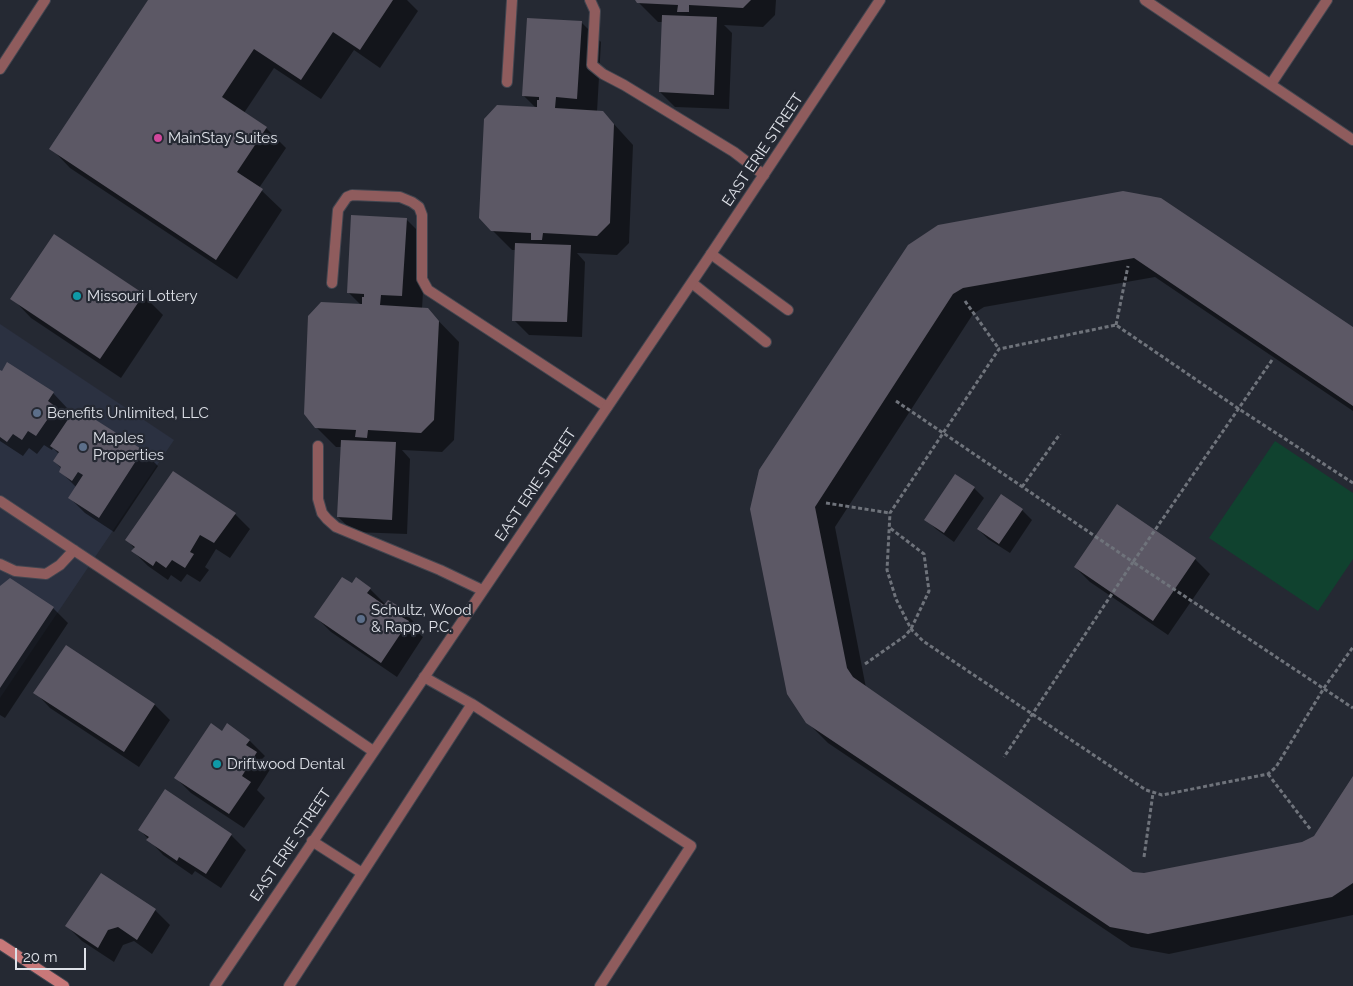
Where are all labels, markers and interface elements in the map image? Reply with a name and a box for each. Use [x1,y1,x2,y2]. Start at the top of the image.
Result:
street label: EAST ERIE STREET [719,90,807,210]
place label: MainStay Suites [168,129,277,147]
marker: MainStay Suites [152,132,164,144]
place label: Missouri Lottery [87,287,198,305]
marker: Missouri Lottery [71,290,83,302]
place label: Benefits Unlimited, LLC [47,404,209,422]
marker: Benefits Unlimited, LLC [31,407,43,419]
street label: EAST ERIE STREET [492,425,580,545]
place label: Maples Properties [93,429,164,464]
marker: Maples Properties [77,441,89,453]
place label: Schultz, Wood & Rapp, P.C. [371,601,472,636]
marker: Schultz, Wood & Rapp, P.C. [355,613,367,625]
place label: Driftwood Dental [227,755,345,773]
marker: Driftwood Dental [211,758,223,770]
street label: EAST ERIE STREET [247,785,335,905]
scale bar [18,938,89,970]
text: 20 m [23,948,58,966]

